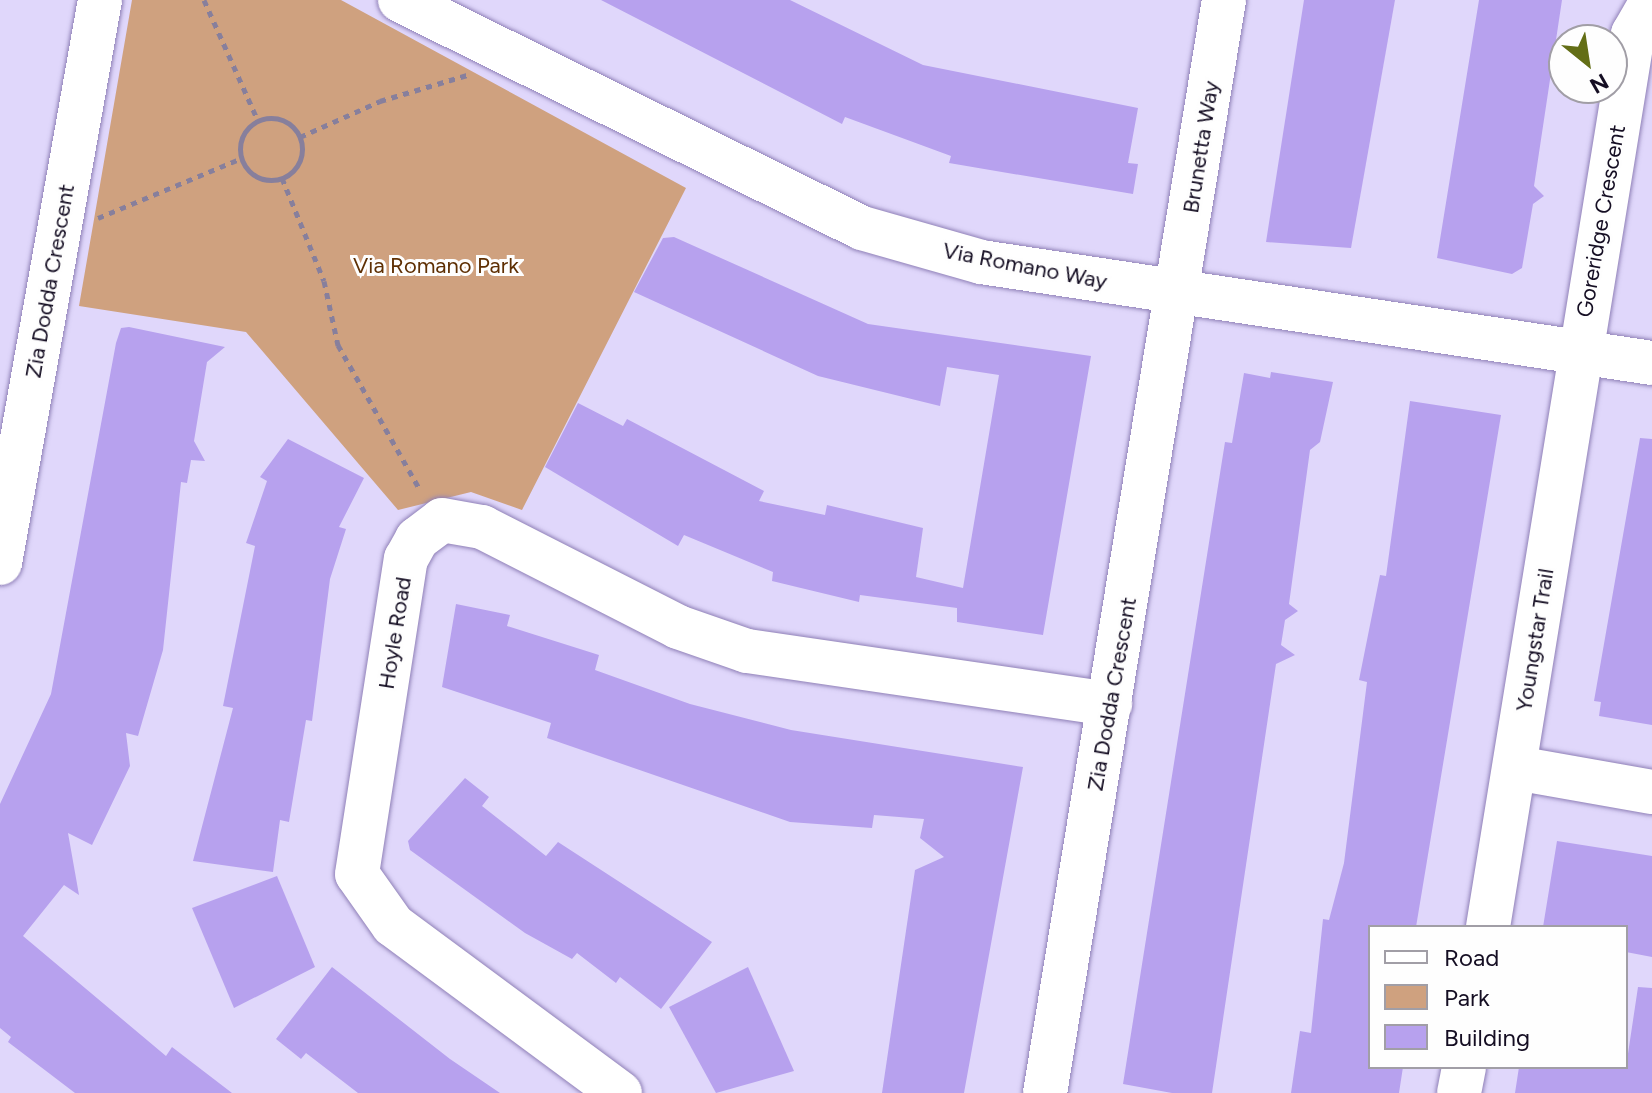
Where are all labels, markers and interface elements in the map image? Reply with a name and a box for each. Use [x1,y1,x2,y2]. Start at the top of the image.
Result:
north arrow [1548,24,1628,104]
text: N [1585,68,1613,99]
street label: Brunetta Way [1178,79,1224,215]
street label: Goreridge Crescent [1571,123,1631,319]
street label: Zia Dodda Crescent [20,182,80,380]
street label: Via Romano Way [941,237,1109,295]
park label: Via Romano Park [353,253,519,279]
street label: Youngstar Trail [1511,567,1559,713]
street label: Hoyle Road [373,575,417,691]
street label: Zia Dodda Crescent [1082,595,1142,793]
legend [1368,925,1628,1069]
text: Road [1444,943,1499,972]
text: Park [1444,983,1490,1012]
text: Building [1444,1023,1530,1052]

